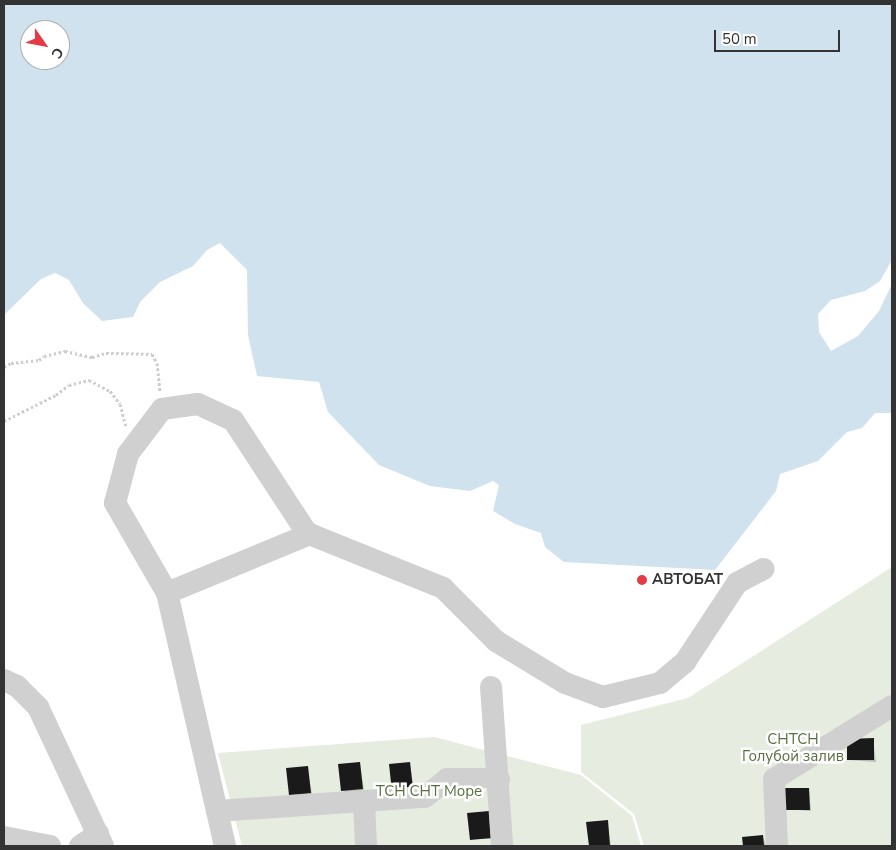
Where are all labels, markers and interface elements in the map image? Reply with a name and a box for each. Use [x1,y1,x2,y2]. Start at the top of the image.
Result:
north arrow [20,20,70,70]
scale bar [716,20,842,52]
text: 50 m [722,29,757,49]
text: С [47,44,68,62]
place label: АВТОБАТ [652,571,723,589]
marker: АВТОБАТ [636,574,648,586]
park label: СНТСН Голубой залив [742,730,844,765]
park label: ТСН СНТ Море [376,783,482,801]

